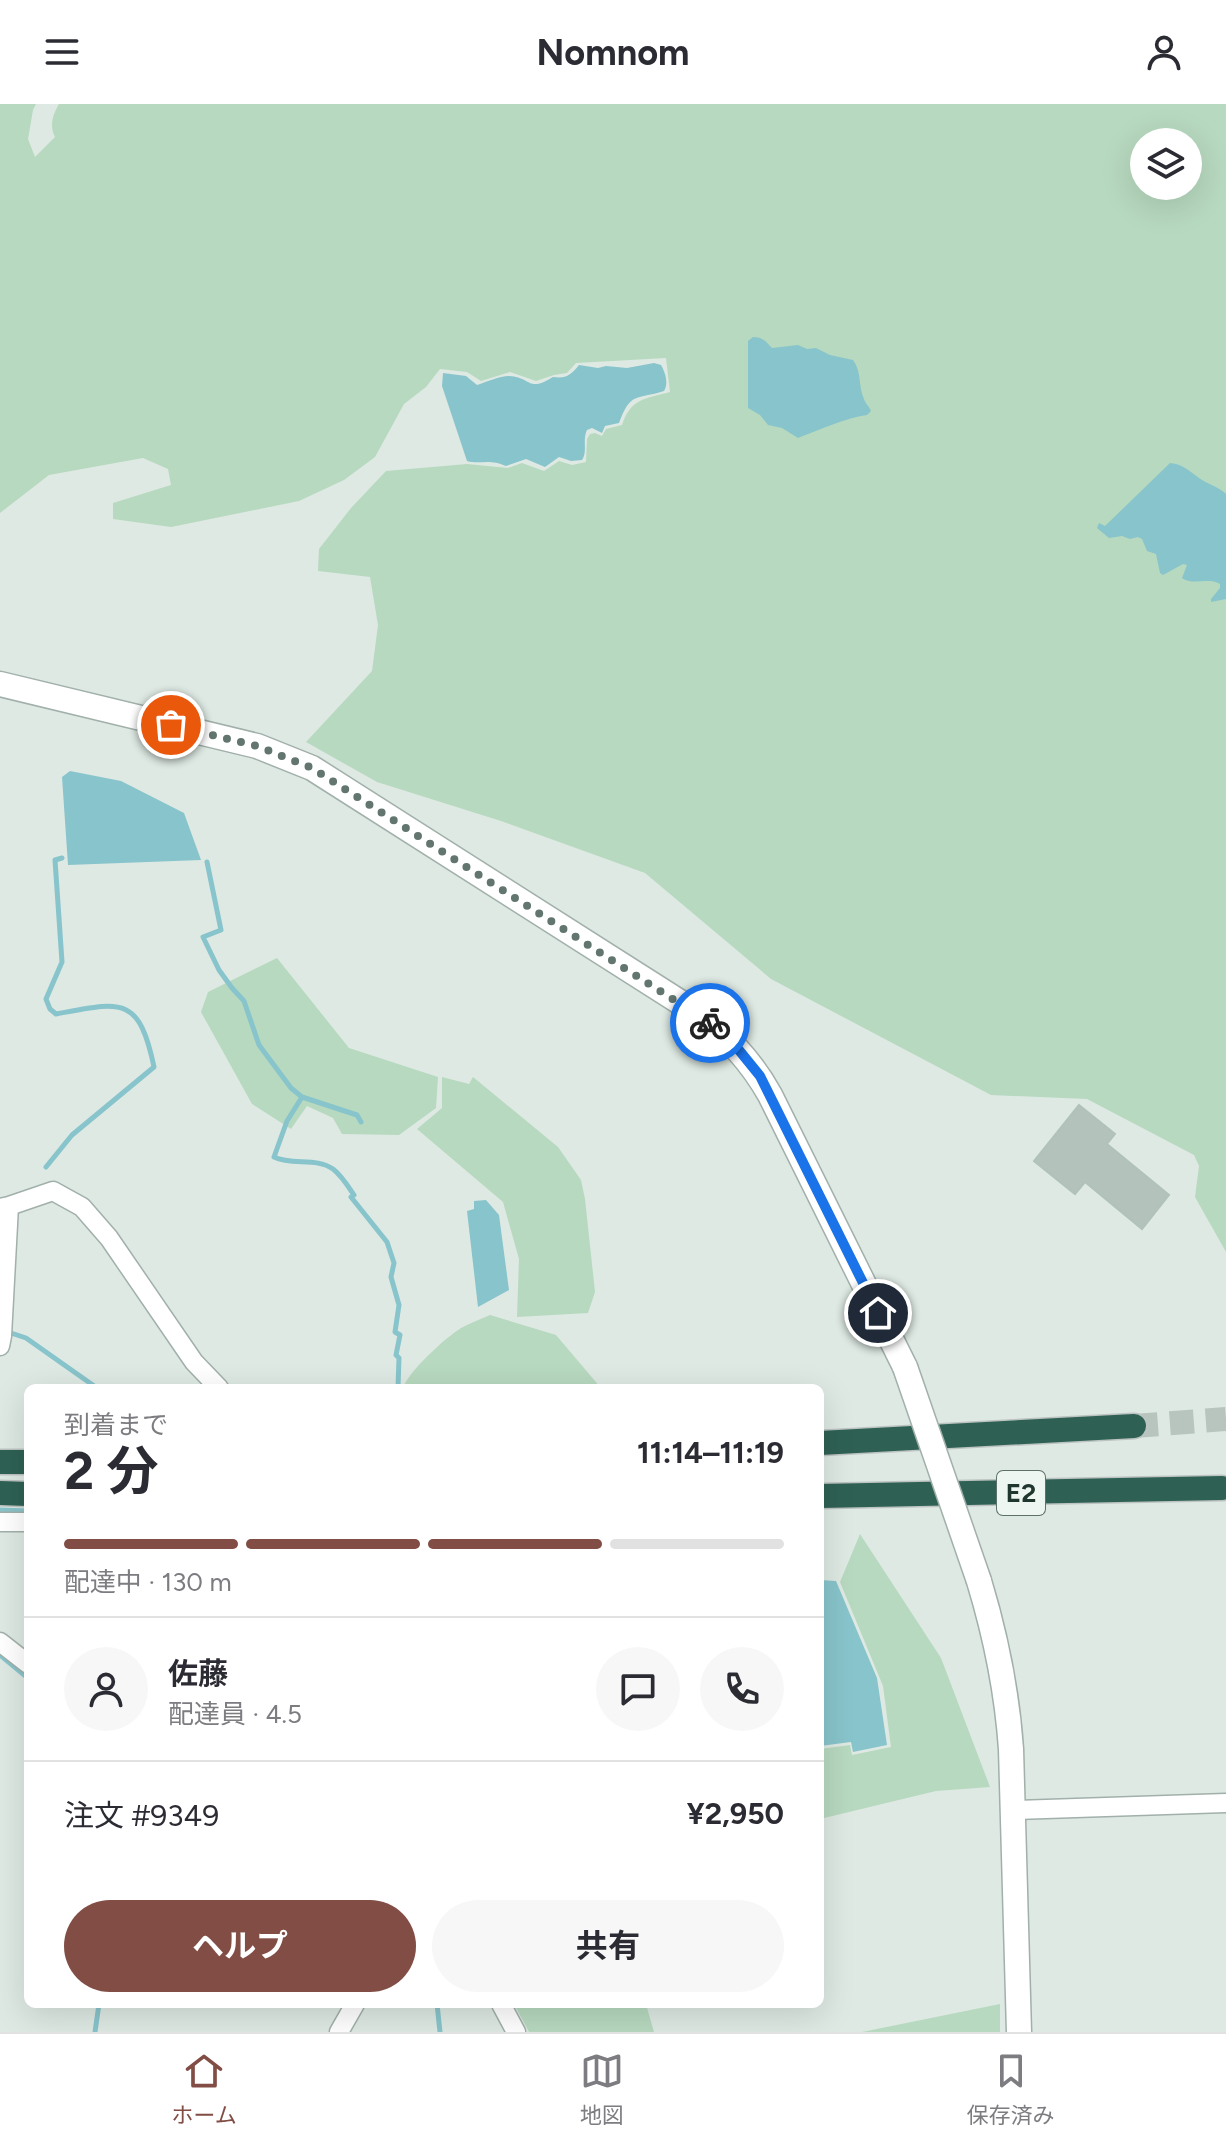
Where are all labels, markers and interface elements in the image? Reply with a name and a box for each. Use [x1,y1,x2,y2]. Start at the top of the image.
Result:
icon: menu [40,30,84,74]
icon: person [1142,30,1186,74]
text: Nomnom [537,31,689,74]
map controls [1130,128,1202,200]
button: layers [1130,128,1202,200]
pin [137,691,205,759]
icon: bag [149,703,193,747]
courier [670,983,750,1063]
icon: bike [688,1001,732,1045]
pin [844,1279,912,1347]
icon: home [856,1291,900,1335]
text: 到着まで [64,1409,168,1441]
text: 11:14–11:19 [637,1434,784,1471]
text: 2 分 [64,1440,158,1502]
road number: E2 [997,1471,1045,1515]
text: 配達中 · 130 m [64,1566,232,1598]
button: person [64,1647,148,1731]
button: chat [596,1647,680,1731]
button: phone [700,1647,784,1731]
text: 佐藤 [168,1655,228,1692]
text: 配達員 · 4.5 [168,1698,302,1730]
text: ¥2,950 [687,1795,784,1832]
text: 注文 #9349 [64,1797,219,1834]
button: ヘルプ [64,1900,416,1992]
button: 共有 [432,1900,784,1992]
tab: ホーム [171,2049,237,2129]
tab: 地図 [580,2049,624,2129]
tab: 保存済み [967,2049,1055,2129]

